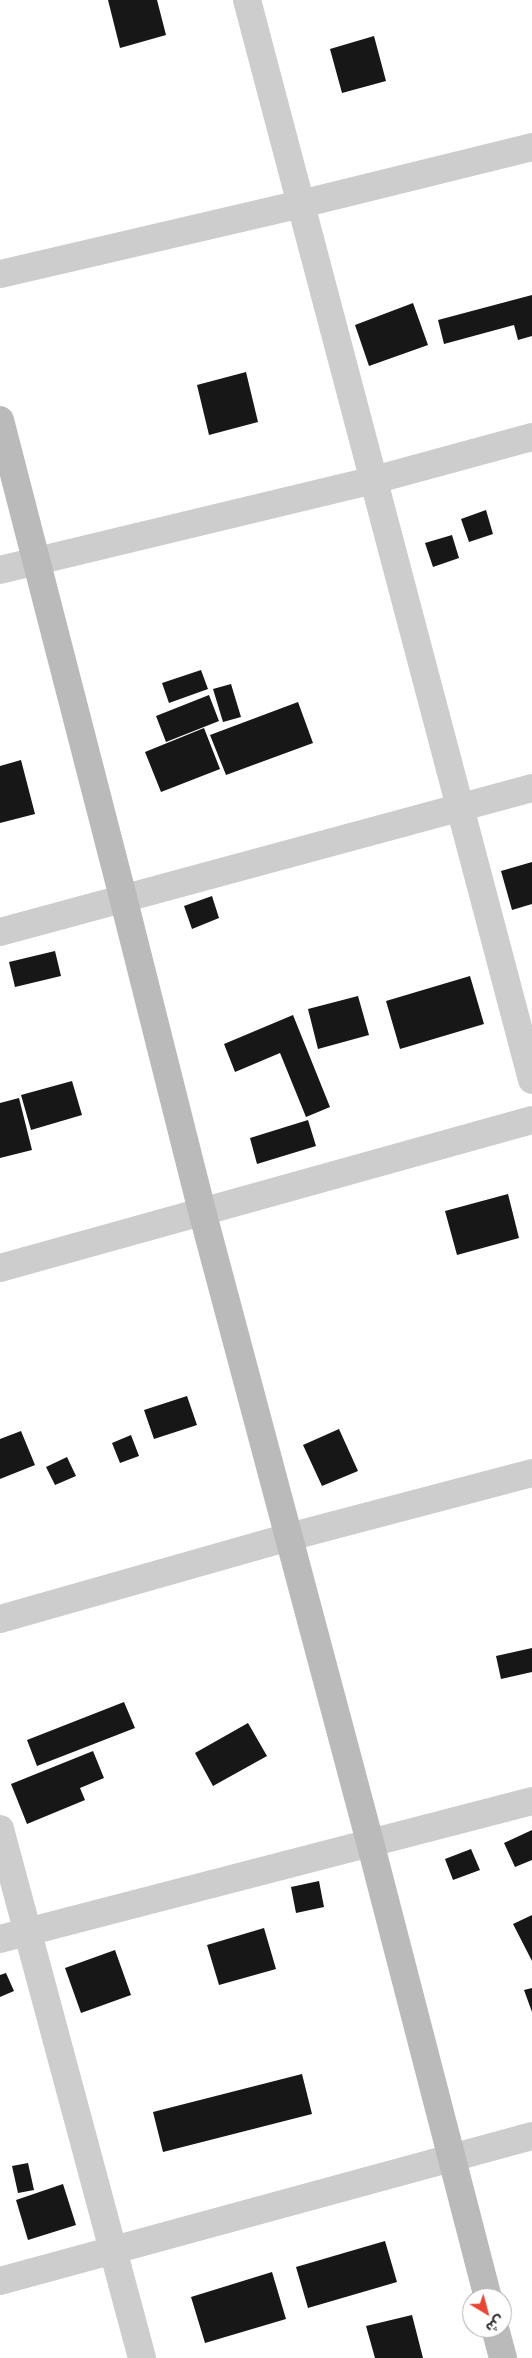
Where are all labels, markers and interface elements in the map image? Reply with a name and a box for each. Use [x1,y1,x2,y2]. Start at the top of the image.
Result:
north arrow [462,2288,512,2338]
text: ش [483,2312,508,2336]

